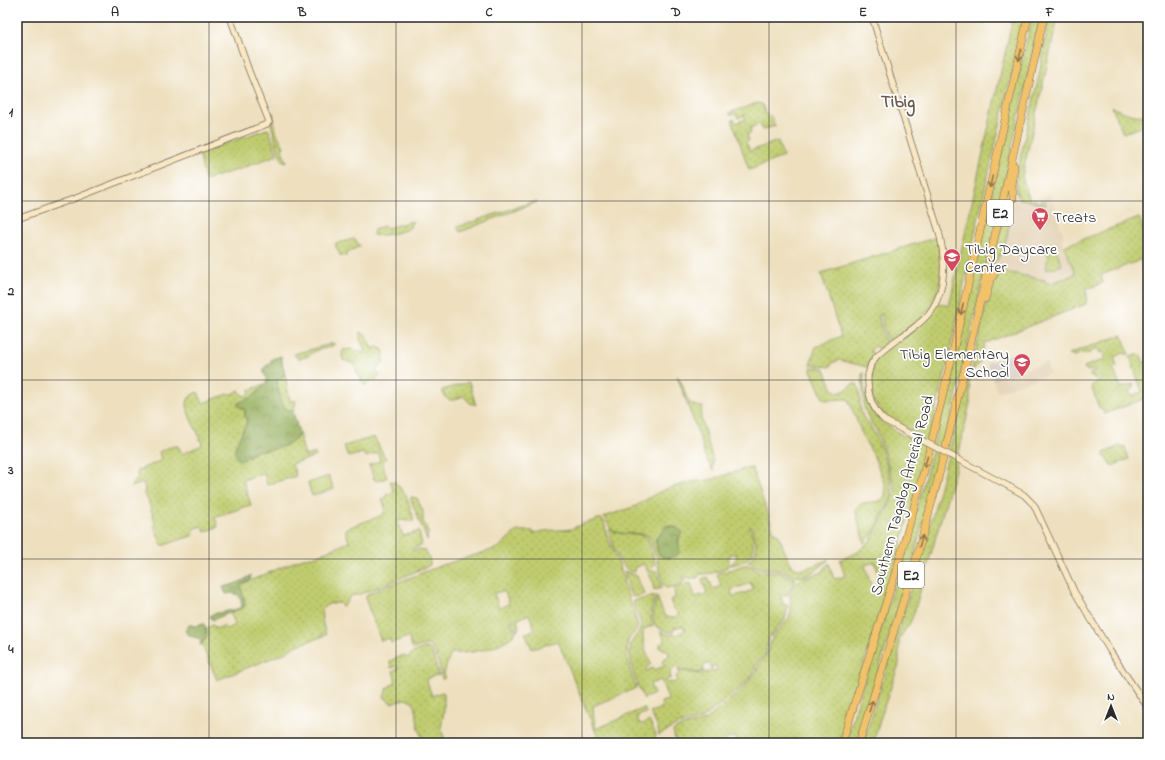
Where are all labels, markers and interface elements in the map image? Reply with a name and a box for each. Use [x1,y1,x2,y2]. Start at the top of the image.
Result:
text: A [111,3,119,22]
text: B [297,3,307,22]
text: C [485,3,493,22]
text: D [670,3,681,22]
text: E [859,3,867,22]
text: F [1045,3,1055,22]
one-way arrow [1015,48,1023,61]
district label: Tibig [881,90,915,117]
text: 1 [9,103,14,122]
one-way arrow [986,175,994,188]
road number: E2 [987,200,1013,226]
supermarket icon: Treats [1030,206,1050,231]
place label: Treats [1053,206,1096,230]
place label: Tibig Daycare Center [965,238,1058,280]
school or university icon: Tibig Daycare Center [942,247,962,272]
text: 2 [7,282,15,301]
one-way arrow [958,302,966,315]
place label: Tibig Elementary School [900,343,1009,385]
school or university icon: Tibig Elementary School [1012,352,1032,377]
street label: Southern Tagalog Arterial Road [865,393,941,598]
one-way arrow [922,456,929,469]
text: 3 [7,461,14,480]
one-way arrow [918,535,925,548]
road number: E2 [898,562,924,588]
text: 4 [7,640,14,659]
north arrow [1091,686,1131,726]
text: N [1107,689,1115,705]
one-way arrow [868,700,875,713]

